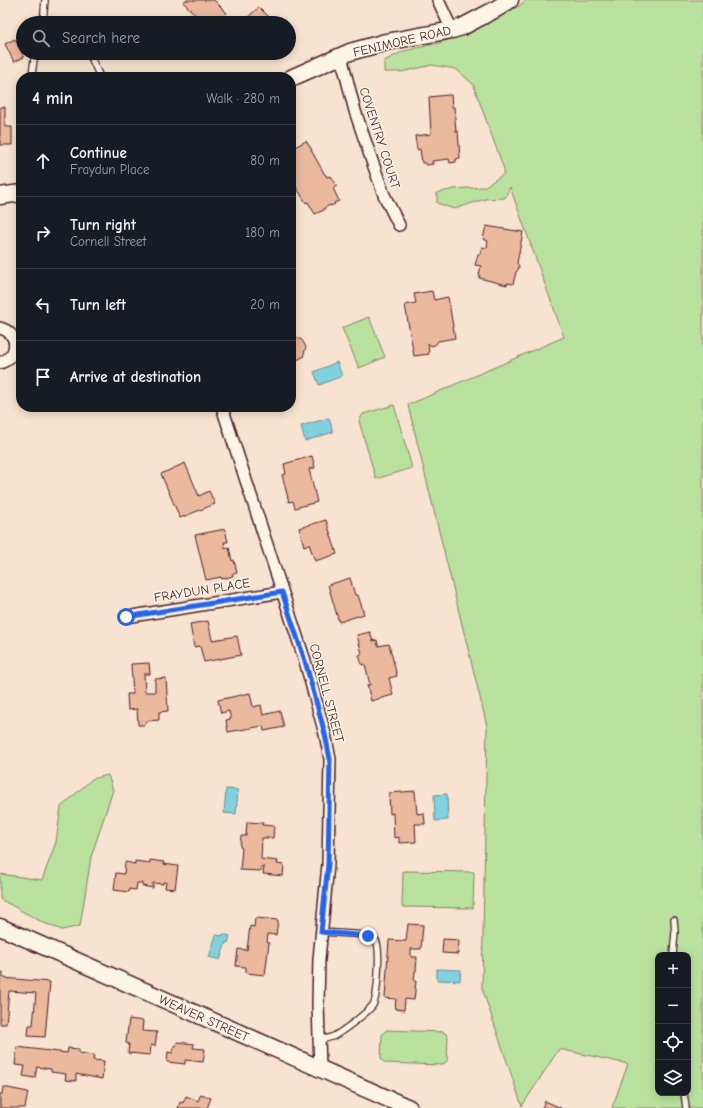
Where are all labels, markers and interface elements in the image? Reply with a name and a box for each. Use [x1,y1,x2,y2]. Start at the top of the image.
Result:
search box [16,16,296,60]
street label: FENIMORE ROAD [352,22,452,60]
icon: search [30,27,52,49]
text: Search here [62,29,140,47]
street label: COVENTRY COURT [357,85,404,191]
text: 4 min [32,89,73,108]
text: Walk · 280 m [206,91,280,106]
text: Continue [70,144,127,162]
icon: ahead [32,150,54,172]
text: 80 m [250,153,280,168]
text: Fraydun Place [70,162,149,177]
text: Turn right [70,216,136,234]
icon: right [32,222,54,244]
text: 180 m [245,225,280,240]
text: Cornell Street [70,234,146,249]
icon: left [32,294,54,316]
text: Turn left [70,296,126,314]
text: 20 m [250,297,280,312]
icon: arrive [32,366,54,388]
text: Arrive at destination [70,368,201,386]
street label: FRAYDUN PLACE [153,575,251,605]
route start [117,608,135,626]
street label: CORNELL STREET [307,642,347,744]
route end [359,927,377,945]
map controls [655,952,691,1096]
button: + [655,952,691,988]
button: − [655,988,691,1024]
street label: WEAVER STREET [157,991,252,1045]
button: locate [655,1024,691,1060]
button: layers [655,1060,691,1096]

